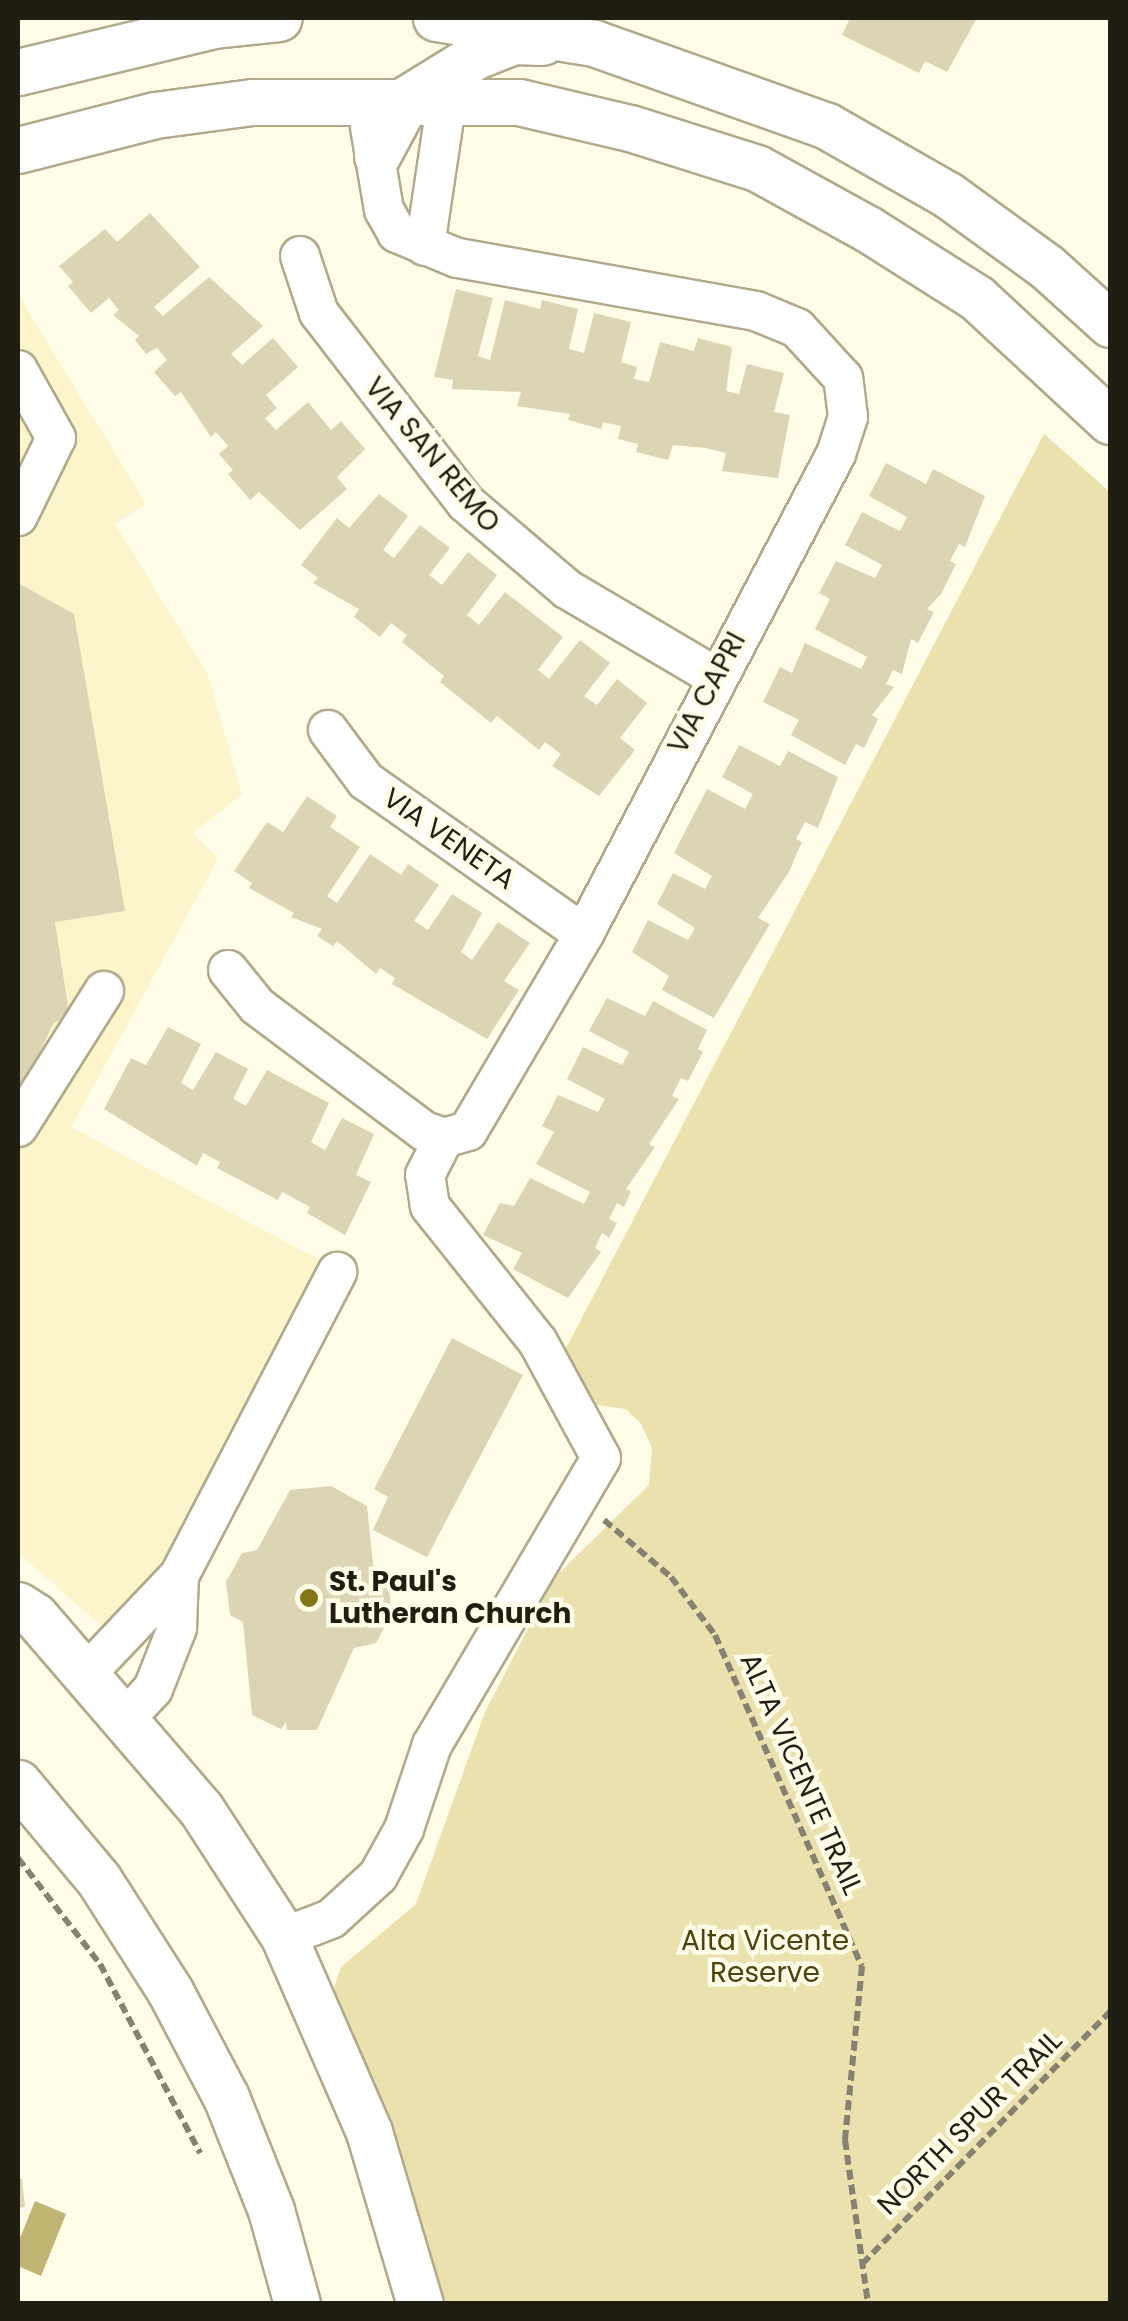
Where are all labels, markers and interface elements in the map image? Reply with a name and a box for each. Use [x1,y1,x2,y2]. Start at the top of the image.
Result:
street label: VIA SAN REMO [357,371,507,539]
street label: VIA CAPRI [661,626,753,760]
street label: VIA VENETA [376,781,522,897]
place label: St. Paul's Lutheran Church [329,1565,571,1631]
marker: St. Paul's Lutheran Church [298,1587,320,1609]
street label: ALTA VICENTE TRAIL [733,1648,869,1900]
park label: Alta Vicente Reserve [681,1924,849,1990]
street label: NORTH SPUR TRAIL [871,2024,1069,2222]

